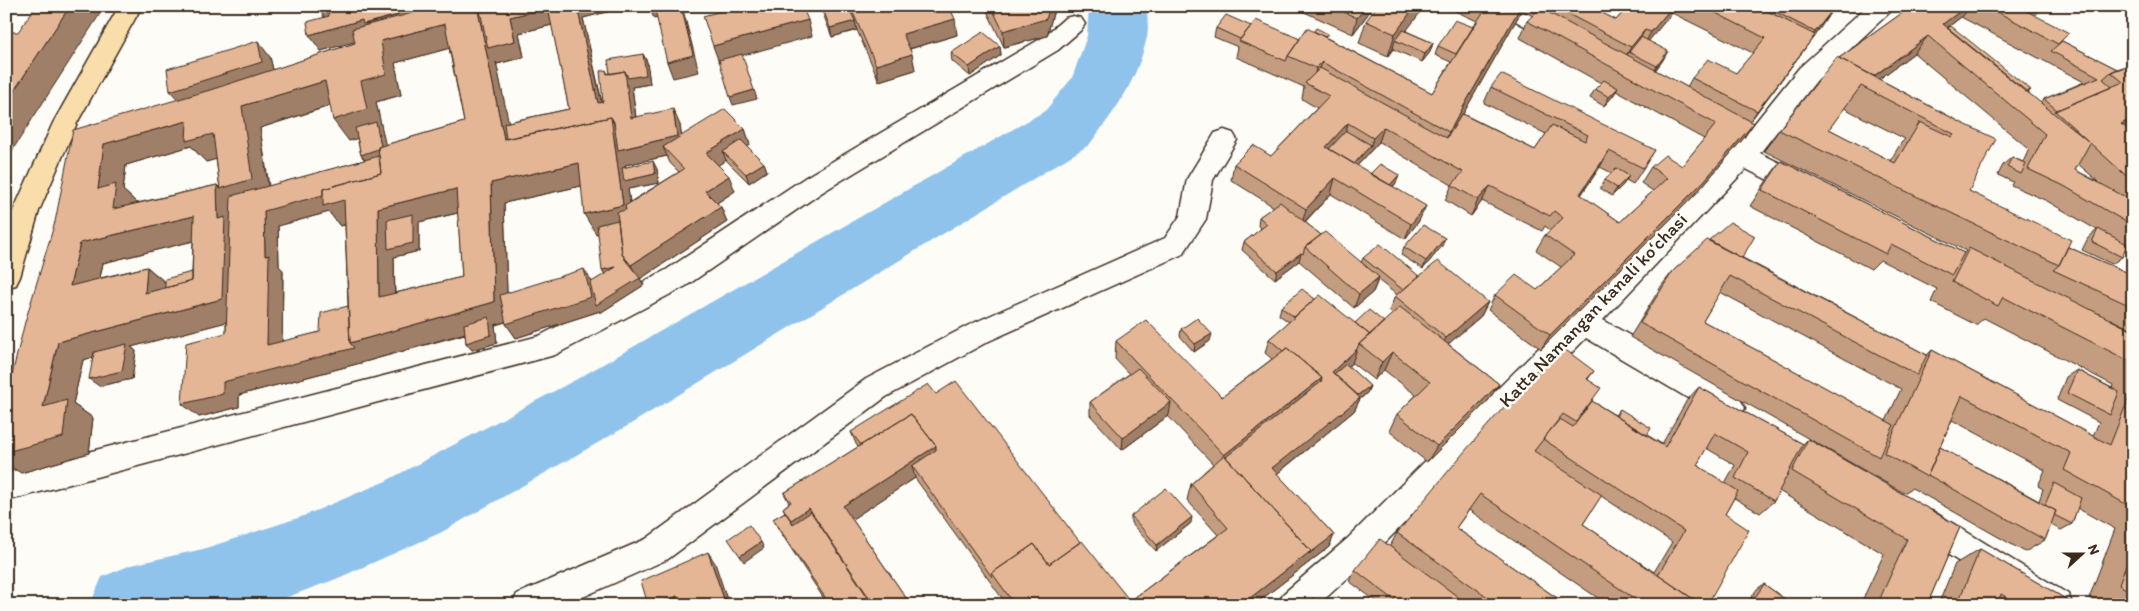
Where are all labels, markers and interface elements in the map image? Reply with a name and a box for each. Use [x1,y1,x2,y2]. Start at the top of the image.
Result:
street label: Katta Namangan kanali koʻchasi [1494,208,1692,412]
north arrow [2056,528,2106,578]
text: N [2084,542,2103,557]

